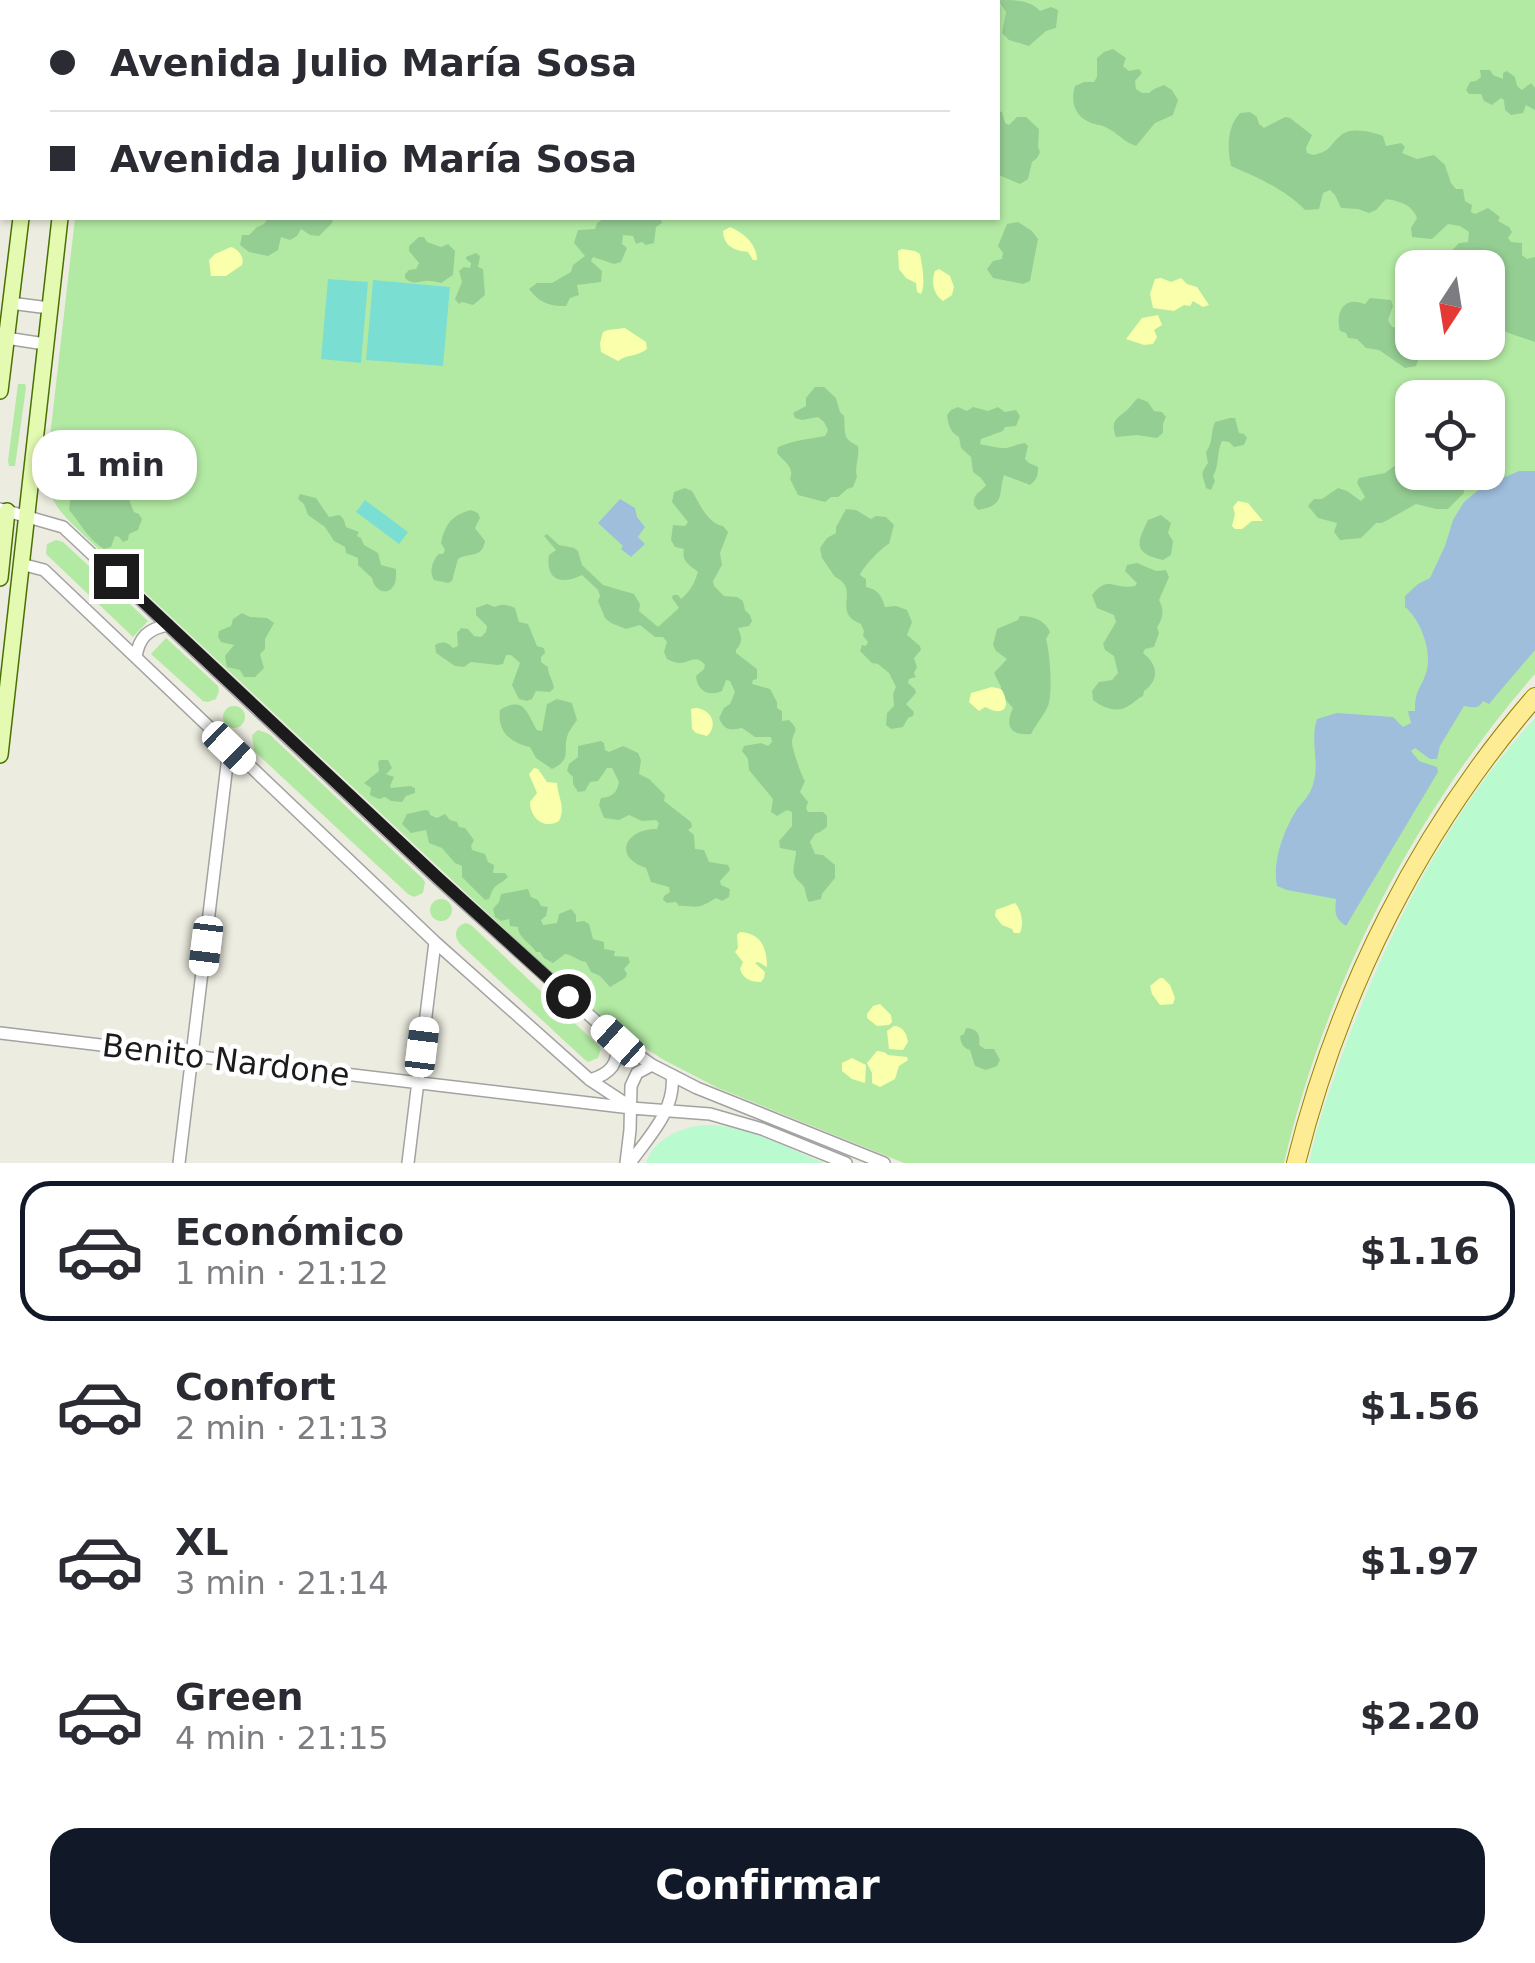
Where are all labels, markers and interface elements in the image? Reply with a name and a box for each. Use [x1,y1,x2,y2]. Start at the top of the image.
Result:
text: Avenida Julio María Sosa [110,41,637,85]
text: Avenida Julio María Sosa [110,137,637,181]
north arrow [1395,250,1505,360]
map controls [1395,250,1505,490]
button: locate [1395,380,1505,490]
callout: 1 min [34,431,198,501]
text: 1 min [64,446,165,484]
route end [94,554,139,599]
car [197,716,261,780]
car [187,914,225,978]
route start [546,974,591,1019]
car [586,1010,650,1072]
car [403,1015,441,1079]
street label: Benito Nardone [100,1026,352,1094]
icon: car [55,1206,145,1296]
text: Económico [175,1210,404,1254]
text: $1.16 [1360,1229,1480,1273]
text: 1 min · 21:12 [175,1254,389,1292]
icon: car [55,1361,145,1451]
text: Confort [175,1365,336,1409]
text: $1.56 [1360,1384,1480,1428]
text: 2 min · 21:13 [175,1409,389,1447]
icon: car [55,1516,145,1606]
text: XL [175,1520,229,1564]
text: $1.97 [1360,1539,1480,1583]
text: 3 min · 21:14 [175,1564,389,1602]
icon: car [55,1671,145,1761]
text: Green [175,1675,304,1719]
text: $2.20 [1360,1694,1480,1738]
text: 4 min · 21:15 [175,1719,389,1757]
button: Confirmar [50,1828,1485,1943]

